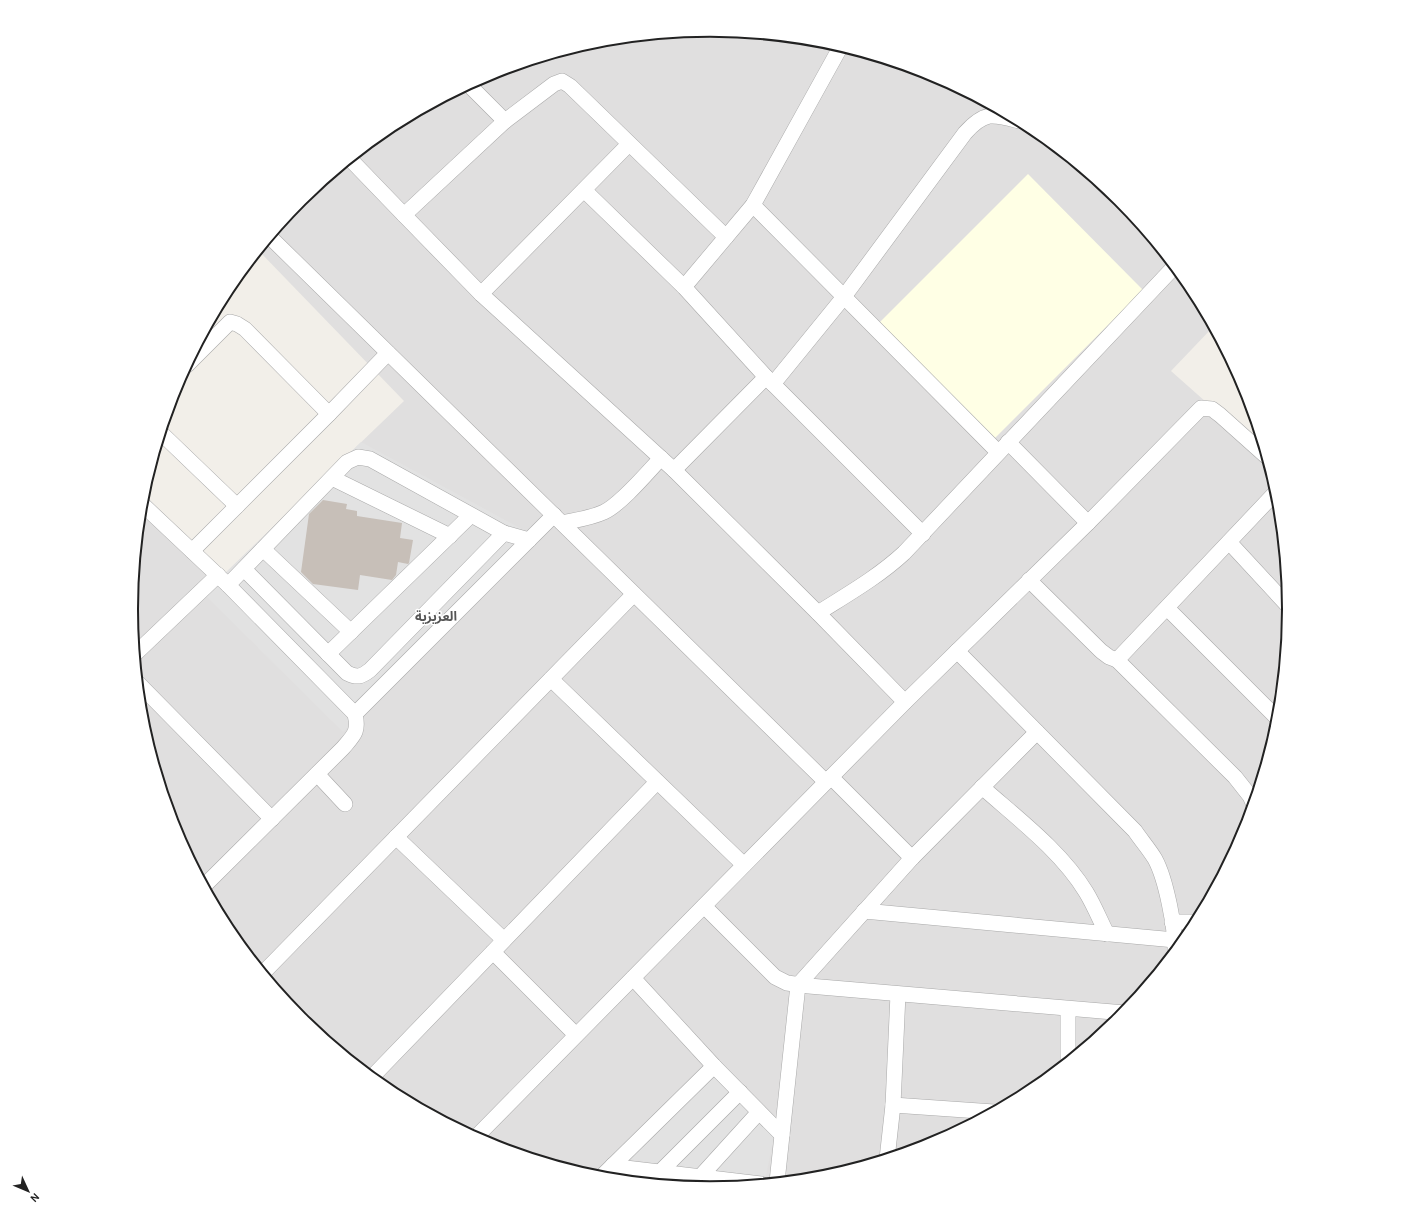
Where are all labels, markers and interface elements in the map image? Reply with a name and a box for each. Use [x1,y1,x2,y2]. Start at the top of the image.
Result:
district label: العزيزية [415,609,457,624]
north arrow [8,1171,48,1211]
text: N [27,1190,42,1205]

